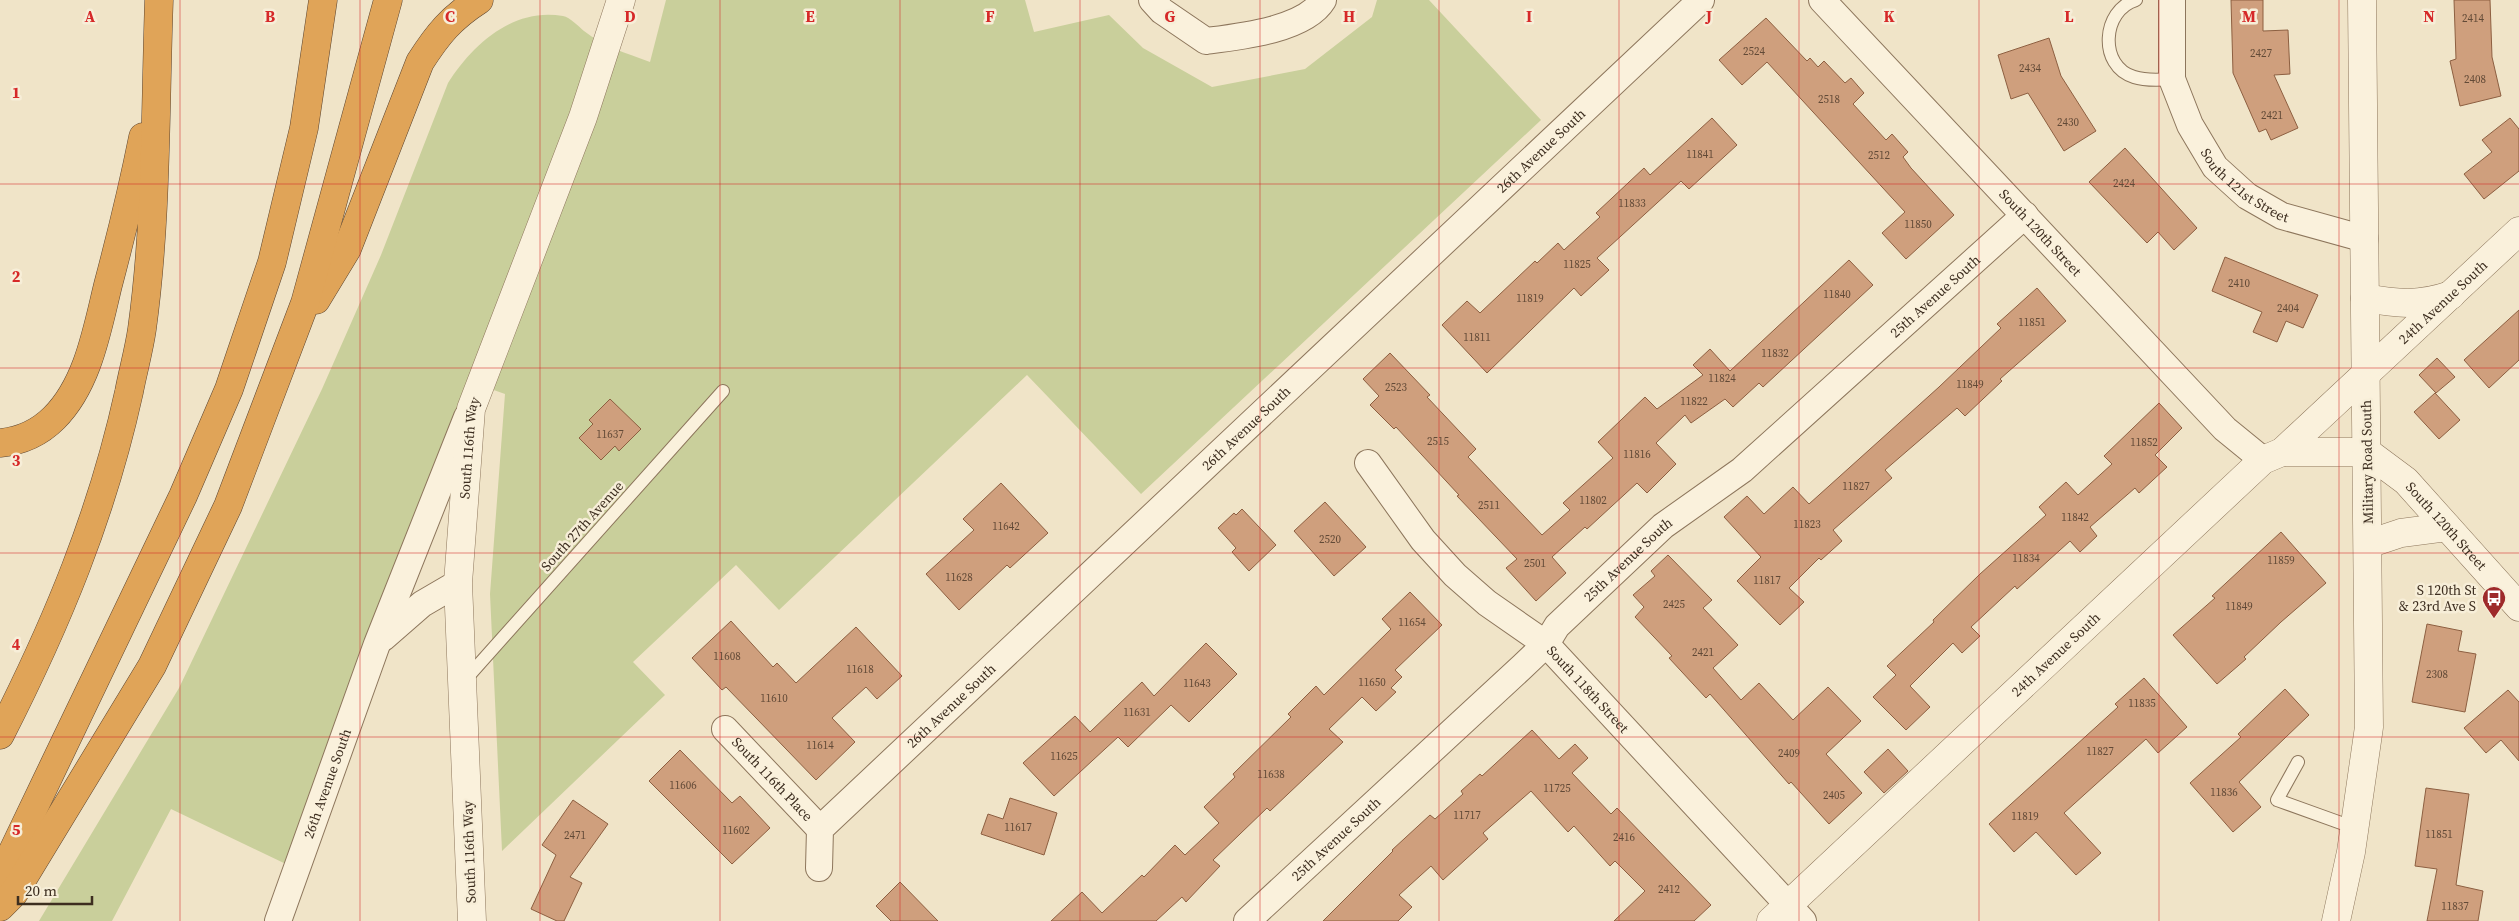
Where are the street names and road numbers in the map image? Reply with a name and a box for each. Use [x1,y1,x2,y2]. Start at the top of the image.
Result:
street label: 26th Avenue South [1492,104,1590,197]
street label: South 121st Street [2196,144,2291,227]
street label: South 120th Street [1995,185,2087,281]
street label: 25th Avenue South [1885,250,1985,342]
street label: 24th Avenue South [2394,255,2492,349]
street label: 26th Avenue South [1197,381,1295,475]
street label: South 116th Way [454,393,485,500]
street label: Military Road South [2356,400,2378,524]
street label: South 27th Avenue [536,476,628,576]
street label: South 120th Street [2401,477,2492,575]
street label: 25th Avenue South [1579,512,1676,606]
street label: 24th Avenue South [2007,608,2105,701]
street label: South 118th Street [1542,641,1634,738]
street label: 26th Avenue South [902,659,1000,752]
street label: 26th Avenue South [298,726,356,841]
street label: South 116th Place [727,732,818,826]
street label: 25th Avenue South [1287,792,1385,885]
street label: South 116th Way [457,800,481,904]

